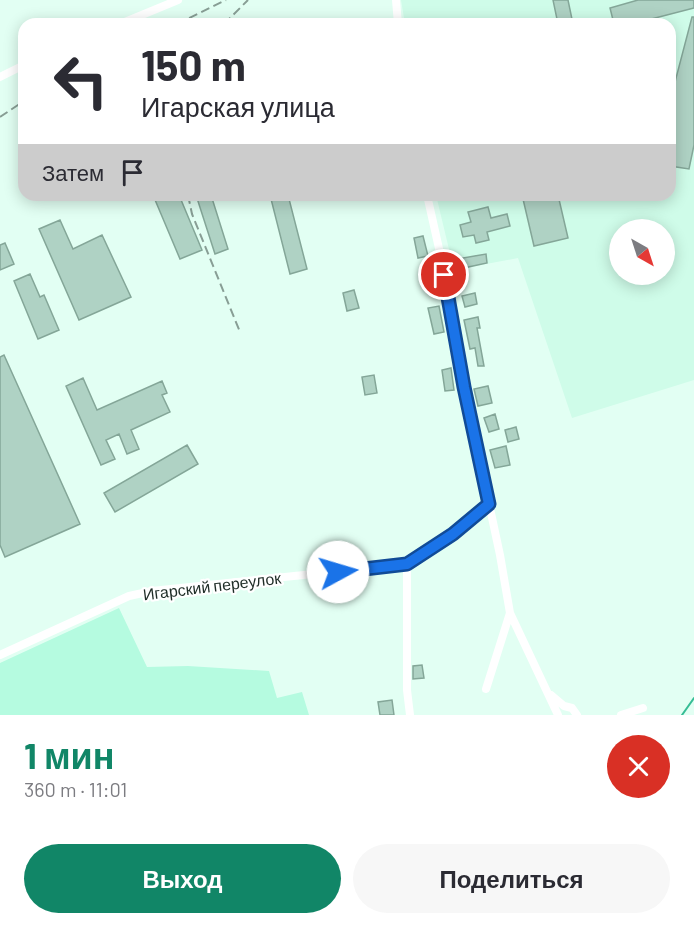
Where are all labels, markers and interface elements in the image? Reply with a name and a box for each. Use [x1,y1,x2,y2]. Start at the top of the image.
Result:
text: 150 m [141,39,246,89]
icon: left [42,42,120,120]
text: Игарская улица [141,90,335,122]
icon: arrive [116,156,149,189]
text: Затем [42,159,104,185]
north arrow [609,219,675,285]
map controls [609,219,675,285]
pin [418,249,469,300]
icon: arrive [427,258,460,291]
position arrow [306,540,370,604]
street label: Игарский переулок [142,567,283,603]
text: 1 мин [24,733,114,776]
button: close [607,735,670,798]
text: 360 m · 11:01 [24,777,127,801]
button: Выход [24,844,341,913]
button: Поделиться [353,844,670,913]

